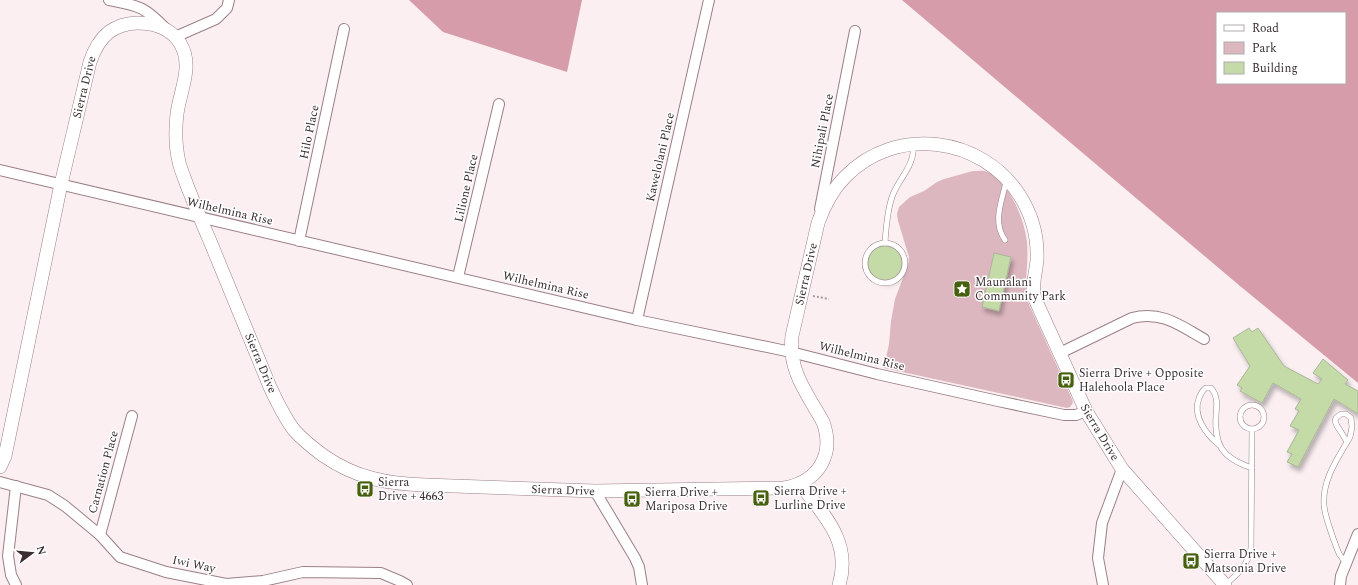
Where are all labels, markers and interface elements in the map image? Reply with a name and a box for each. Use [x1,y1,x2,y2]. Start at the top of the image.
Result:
legend [1216,12,1346,84]
text: Road [1252,19,1279,38]
text: Park [1252,39,1277,58]
street label: Sierra Drive [68,54,101,120]
text: Building [1252,59,1298,78]
street label: Nihipali Place [806,92,839,170]
street label: Hilo Place [294,103,325,161]
street label: Kawelolani Place [641,111,680,203]
street label: Lilione Place [449,152,484,224]
street label: Wilhelmina Rise [185,192,275,231]
street label: Sierra Drive [790,241,823,307]
street label: Wilhelmina Rise [501,266,591,305]
place label: Maunalani Community Park [975,273,1066,306]
place icon: Maunalani Community Park [952,279,972,299]
street label: Sierra Drive [239,330,282,396]
street label: Wilhelmina Rise [817,337,907,376]
place label: Sierra Drive + Opposite Halehoola Place [1079,364,1204,397]
bus stop icon: Sierra Drive + Opposite Halehoola Place [1056,370,1076,390]
street label: Sierra Drive [1075,400,1124,465]
street label: Carnation Place [83,428,124,516]
place label: Sierra Drive + 4663 [378,473,443,506]
bus stop icon: Sierra Drive + 4663 [355,479,375,499]
street label: Sierra Drive [531,480,595,501]
place label: Sierra Drive + Lurline Drive [774,482,847,515]
place label: Sierra Drive + Mariposa Drive [645,483,728,516]
bus stop icon: Sierra Drive + Lurline Drive [751,488,771,508]
bus stop icon: Sierra Drive + Mariposa Drive [622,489,642,509]
north arrow [12,533,52,573]
text: N [32,544,51,557]
place label: Sierra Drive + Matsonia Drive [1204,545,1286,578]
street label: Iwi Way [171,551,218,579]
bus stop icon: Sierra Drive + Matsonia Drive [1181,551,1201,571]

